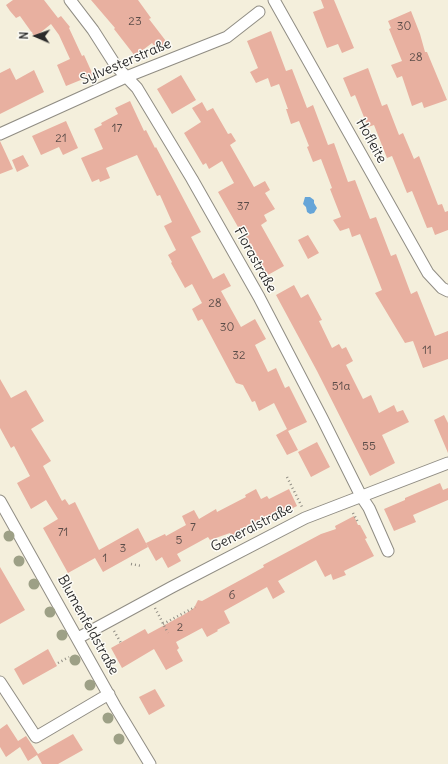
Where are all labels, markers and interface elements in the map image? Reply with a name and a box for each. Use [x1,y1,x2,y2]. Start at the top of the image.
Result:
house number: 23 [128,15,142,29]
north arrow [16,16,56,56]
house number: 30 [397,20,411,34]
text: N [17,32,31,40]
street label: Sylvesterstraße [78,35,174,89]
house number: 28 [409,51,423,65]
street label: Hofleite [352,116,390,166]
house number: 17 [112,122,122,136]
house number: 21 [55,132,67,146]
house number: 37 [237,200,249,214]
street label: Florastraße [230,224,280,296]
house number: 28 [208,297,222,311]
house number: 30 [220,321,234,335]
house number: 11 [422,344,432,358]
house number: 32 [232,349,246,363]
house number: 51a [332,380,350,394]
house number: 55 [362,440,376,454]
street label: Generalstraße [208,500,296,556]
house number: 7 [190,521,196,535]
house number: 71 [58,526,68,540]
house number: 5 [176,534,182,548]
house number: 3 [120,542,126,556]
house number: 1 [103,552,107,566]
street label: Blumenfeldstraße [54,572,122,678]
house number: 6 [229,589,235,603]
house number: 2 [177,621,183,635]

